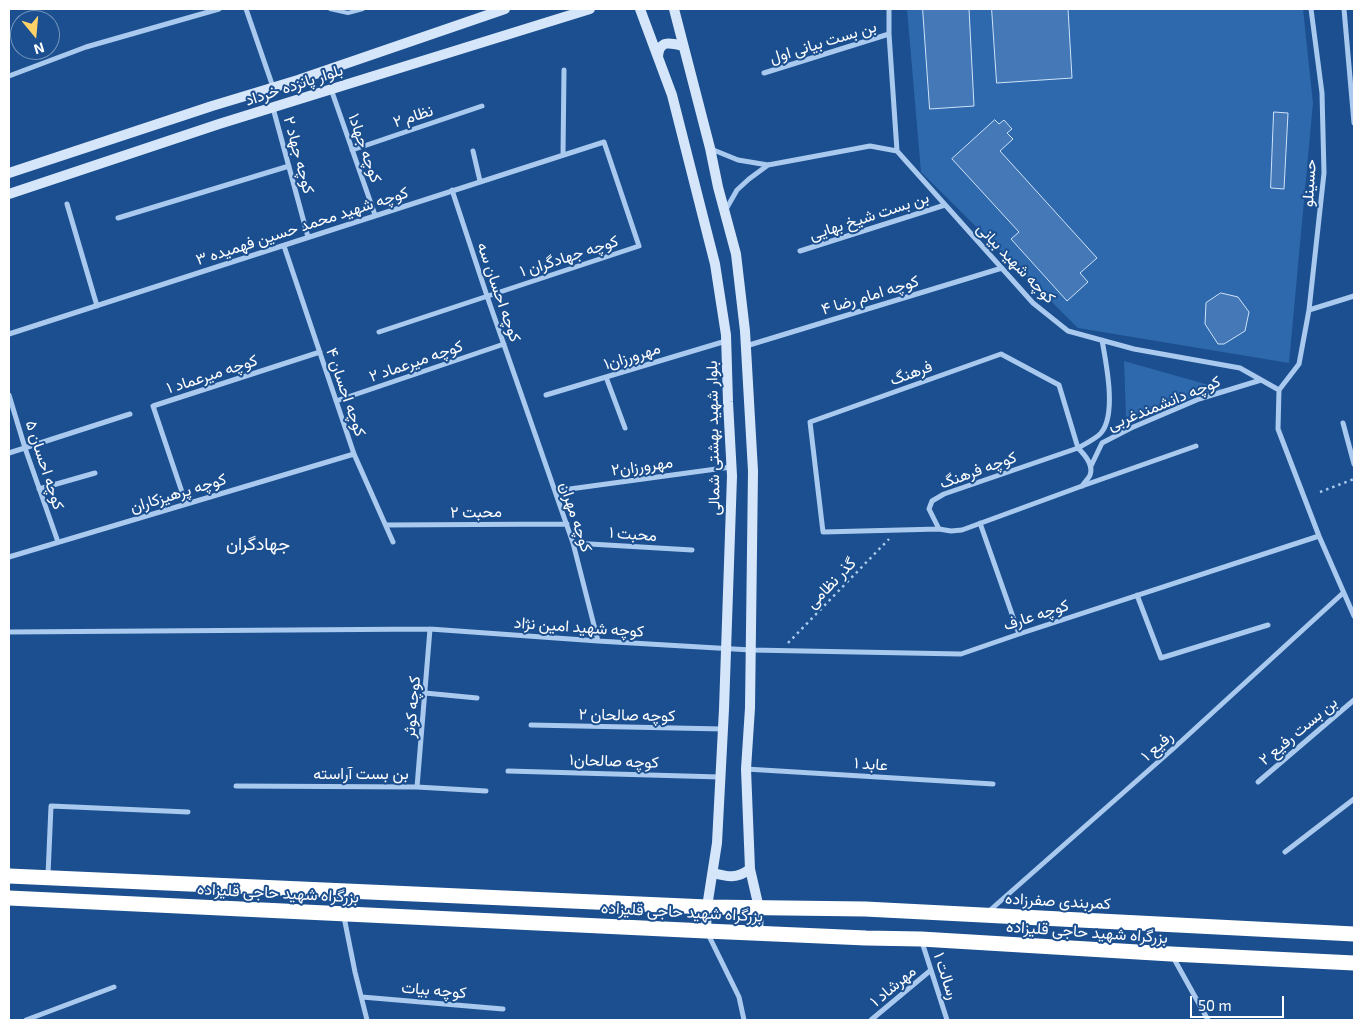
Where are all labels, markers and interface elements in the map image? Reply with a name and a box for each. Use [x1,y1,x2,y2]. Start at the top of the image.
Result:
north arrow [10,10,60,60]
street label: بن بست بیانی اول [767,17,879,67]
text: N [32,39,47,58]
street label: بلوار پانزده خرداد [243,60,345,110]
street label: نظام ۲ [391,101,435,131]
street label: کوچه جهاد۱ [344,111,386,185]
street label: کوچه جهاد ۲ [279,114,319,196]
street label: حسینلو [1298,159,1320,207]
street label: کوچه شهید محمد حسین فهمیده ۳ [193,183,411,269]
street label: بن بست شیخ بهایی [807,188,931,244]
street label: کوچه شهید بیانی [973,219,1059,307]
street label: کوچه جهادگران ۱ [517,231,621,281]
street label: کوچه احسان سه [473,240,525,344]
street label: کوچه امام رضا ۴ [819,271,921,319]
street label: کوچه میرعماد ۲ [367,336,465,386]
street label: مهرورزان۱ [601,338,663,374]
street label: کوچه احسان ۴ [322,345,370,439]
street label: کوچه میرعماد ۱ [164,350,260,398]
street label: فرهنگ [887,356,935,390]
street label: بلوار شهید بهشتی شمالی [702,360,724,516]
street label: کوچه دانشمندغربی [1105,372,1223,434]
street label: کوچه احسان ۵ [22,418,68,512]
street label: کوچه فرهنگ [937,447,1019,493]
street label: مهرورزان۲ [610,452,674,480]
street label: کوچه پرهیزکاران [128,469,228,517]
street label: کوچه مهران [556,479,596,555]
street label: محبت ۲ [450,502,502,522]
street label: محبت ۱ [608,523,658,545]
district label: جهادگران [226,533,290,555]
street label: گذر نظامی [802,554,860,612]
street label: کوچه عارف [1001,595,1071,635]
street label: کوچه شهید امین نژاد [513,613,645,641]
street label: کوچه کوثر [400,675,424,739]
street label: بن بست رفیع ۲ [1255,693,1341,769]
street label: کوچه صالحان ۲ [578,705,676,725]
street label: رفیع ۱ [1137,727,1177,765]
street label: کوچه صالحان۱ [569,750,659,772]
street label: عابد ۱ [853,753,889,775]
street label: بن بست آراسته [313,764,409,784]
street label: بزرگراه شهید حاجی قلیزاده [196,879,360,907]
street label: کمربندی صفرزاده [1005,889,1111,913]
street label: بزرگراه شهید حاجی قلیزاده [600,898,764,926]
street label: بزرگراه شهید حاجی قلیزاده [1005,917,1169,947]
street label: رسالت ۱ [929,950,963,1002]
street label: مهرشاد ۱ [866,961,920,1011]
street label: کوچه بیات [401,978,467,1002]
scale bar [1193,986,1287,1018]
text: 50 m [1198,996,1232,1014]

